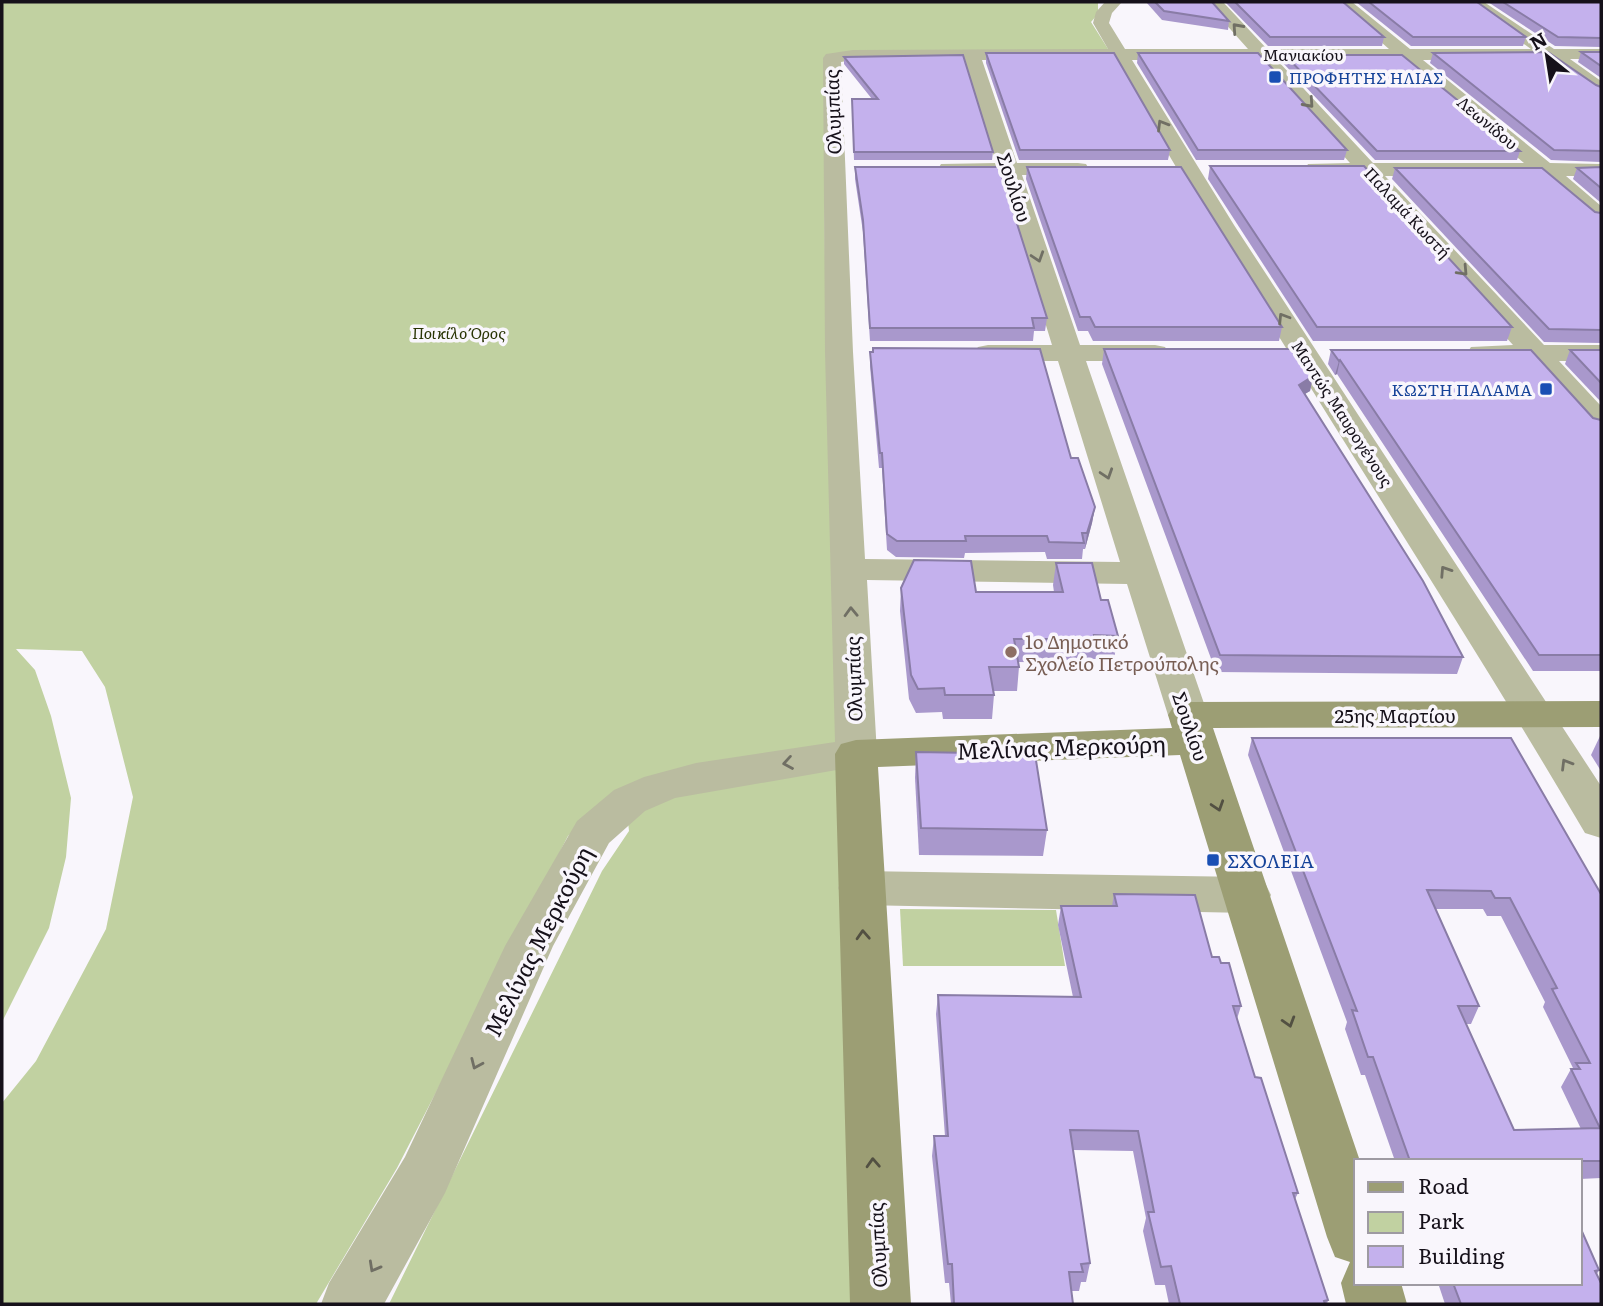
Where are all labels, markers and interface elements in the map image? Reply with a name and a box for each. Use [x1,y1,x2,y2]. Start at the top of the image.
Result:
north arrow [1512,21,1582,91]
one-way arrow [1233,23,1246,36]
text: N [1524,24,1552,57]
street label: Μανιακίου [1263,42,1343,66]
place label: ΠΡΟΦΗΤΗΣ ΗΛΙΑΣ [1289,65,1443,89]
street label: Ολυμπίας [817,69,847,155]
marker: ΠΡΟΦΗΤΗΣ ΗΛΙΑΣ [1267,69,1283,85]
street label: Λεωνίδου [1452,89,1524,155]
one-way arrow [1300,95,1313,108]
one-way arrow [1157,119,1170,132]
street label: Σουλίου [991,149,1039,225]
street label: Παλαμά Κωστή [1359,161,1457,263]
one-way arrow [1029,251,1044,263]
one-way arrow [1454,263,1467,276]
one-way arrow [1278,312,1291,325]
park label: Ποικίλο Όρος [412,320,506,344]
street label: Μαντώς Μαυρογένους [1287,335,1399,491]
place label: ΚΩΣΤΗ ΠΑΛΑΜΑ [1392,377,1532,401]
marker: ΚΩΣΤΗ ΠΑΛΑΜΑ [1538,381,1554,397]
one-way arrow [1099,467,1113,480]
one-way arrow [1441,566,1453,579]
one-way arrow [843,607,858,618]
place label: 1ο Δημοτικό Σχολείο Πετρούπολης [1025,627,1219,677]
street label: Ολυμπίας [838,636,868,722]
marker: 1ο Δημοτικό Σχολείο Πετρούπολης [1003,644,1019,660]
street label: Σουλίου [1166,688,1216,764]
street label: 25ης Μαρτίου [1334,701,1456,729]
street label: Μελίνας Μερκούρη [956,725,1166,767]
one-way arrow [782,755,794,770]
one-way arrow [1562,758,1575,771]
one-way arrow [1210,799,1224,812]
street label: Μελίνας Μερκούρη [474,840,600,1042]
place label: ΣΧΟΛΕΙΑ [1227,846,1314,874]
marker: ΣΧΟΛΕΙΑ [1205,852,1221,868]
one-way arrow [855,930,870,941]
one-way arrow [1280,1016,1295,1028]
one-way arrow [470,1057,484,1069]
one-way arrow [866,1157,881,1168]
legend [1354,1159,1582,1285]
text: Road [1418,1169,1469,1200]
street label: Ολυμπίας [861,1202,893,1288]
text: Park [1418,1204,1464,1235]
text: Building [1418,1239,1505,1270]
one-way arrow [369,1260,382,1273]

